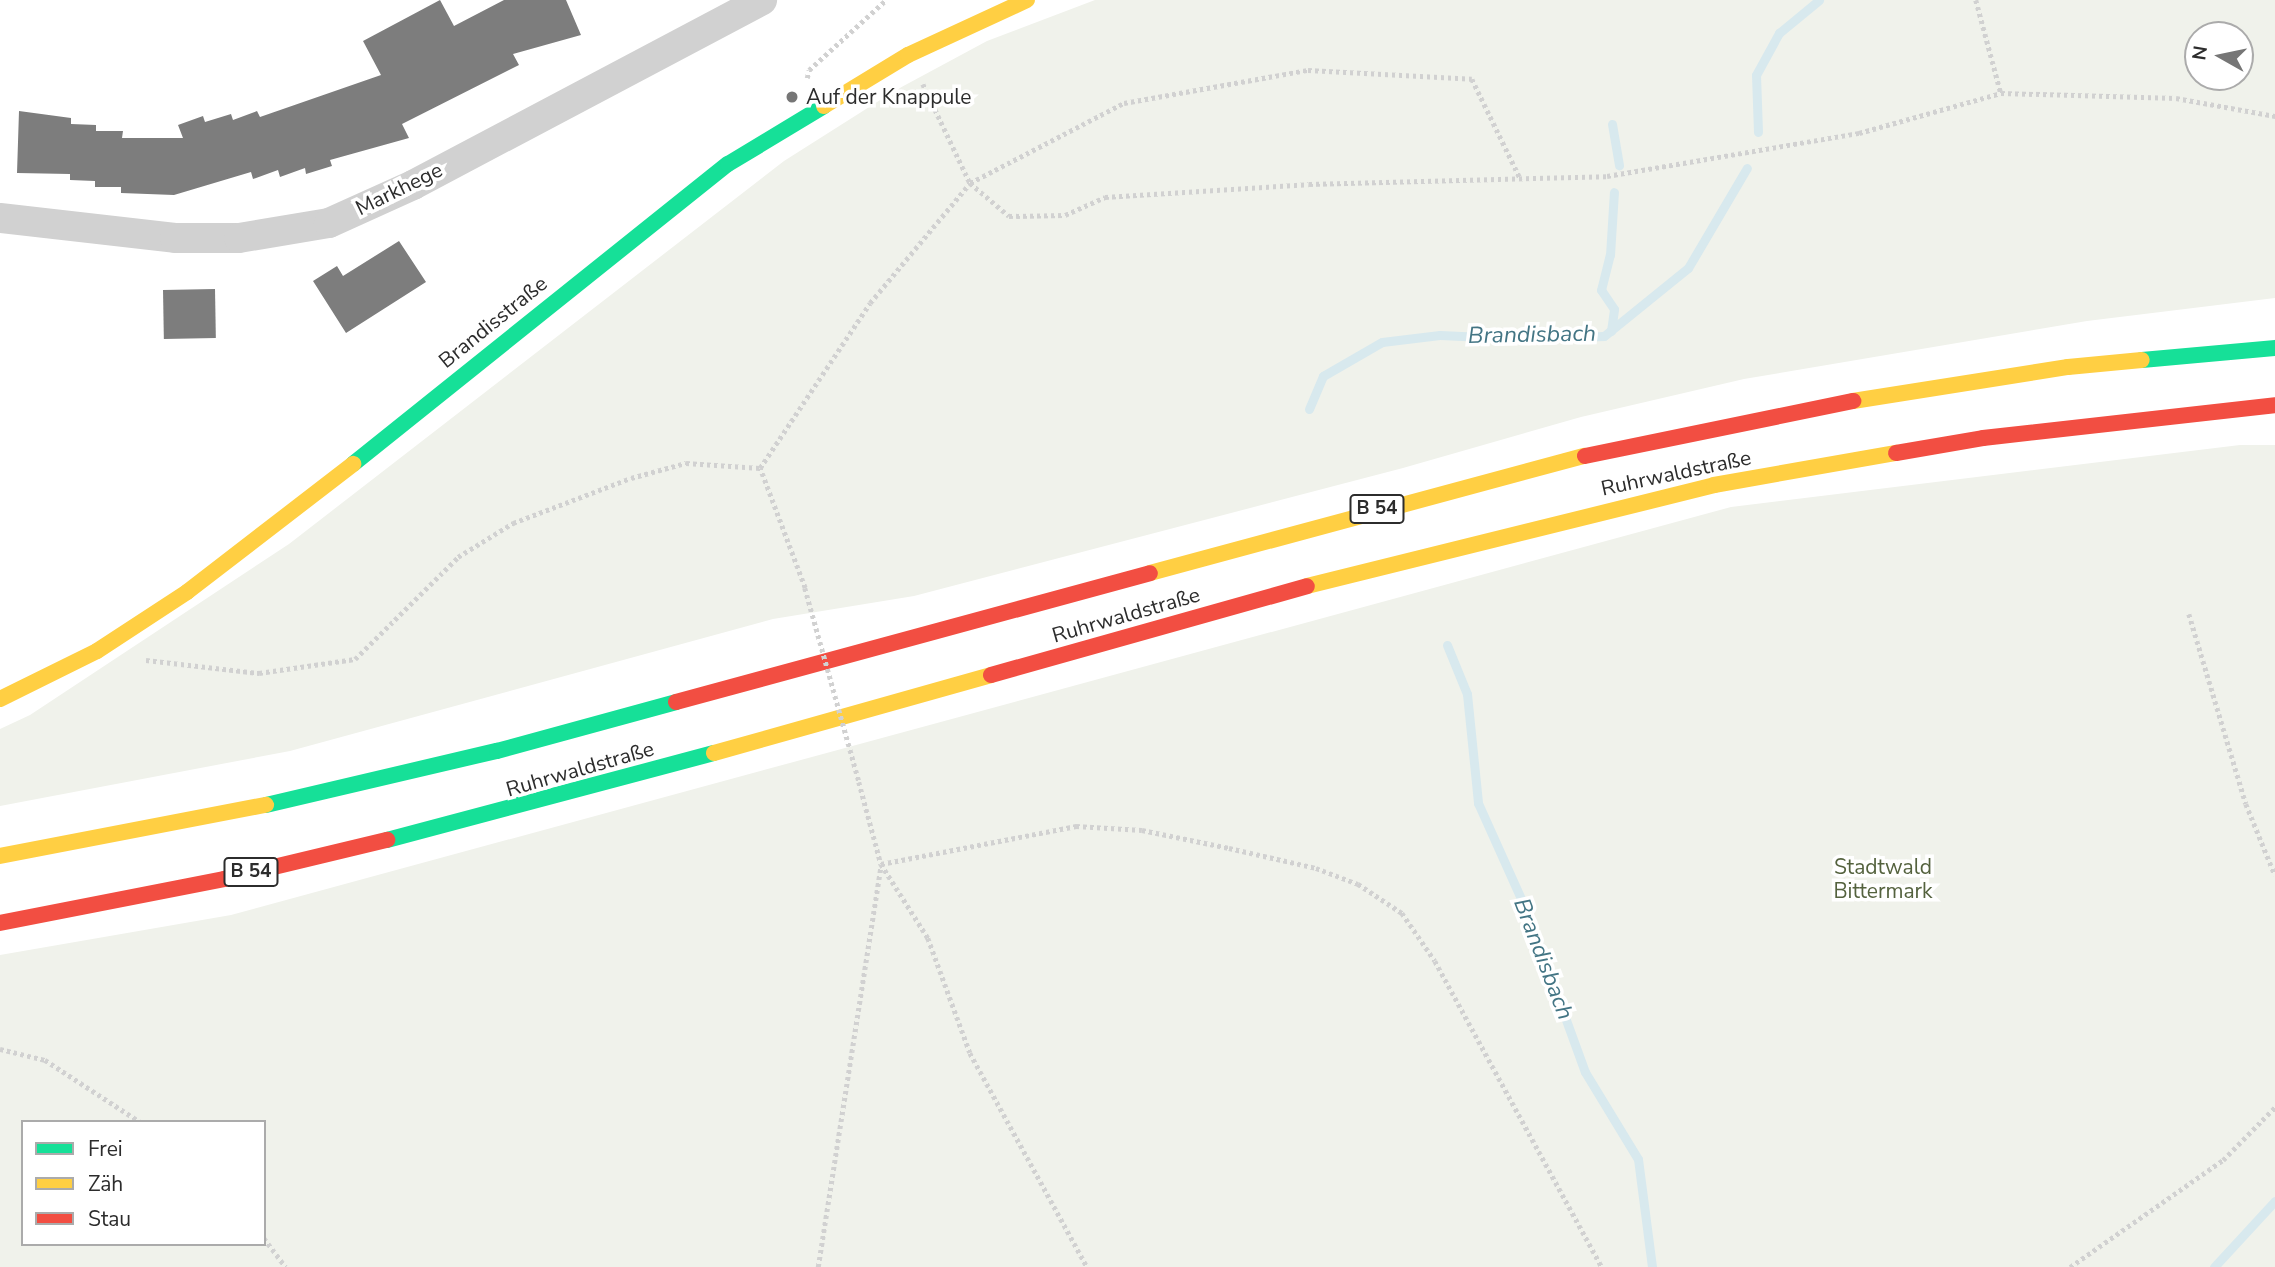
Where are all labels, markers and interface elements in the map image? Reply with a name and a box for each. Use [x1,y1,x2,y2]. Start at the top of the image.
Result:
north arrow [2184,21,2254,91]
text: N [2186,44,2214,62]
place label: Auf der Knappule [806,84,972,110]
marker: Auf der Knappule [784,89,800,105]
street label: Markhege [351,157,447,221]
street label: Brandisstraße [434,271,552,373]
water label: Brandisbach [1468,320,1596,350]
street label: Ruhrwaldstraße [1599,445,1753,501]
road number: B 54 [1349,494,1405,524]
street label: Ruhrwaldstraße [1049,582,1203,648]
street label: Ruhrwaldstraße [503,736,657,802]
park label: Stadtwald Bittermark [1833,854,1933,904]
road number: B 54 [223,856,279,888]
water label: Brandisbach [1507,894,1579,1024]
legend [21,1120,266,1246]
text: Frei [88,1135,123,1163]
text: Zäh [88,1170,123,1198]
text: Stau [88,1205,131,1233]

